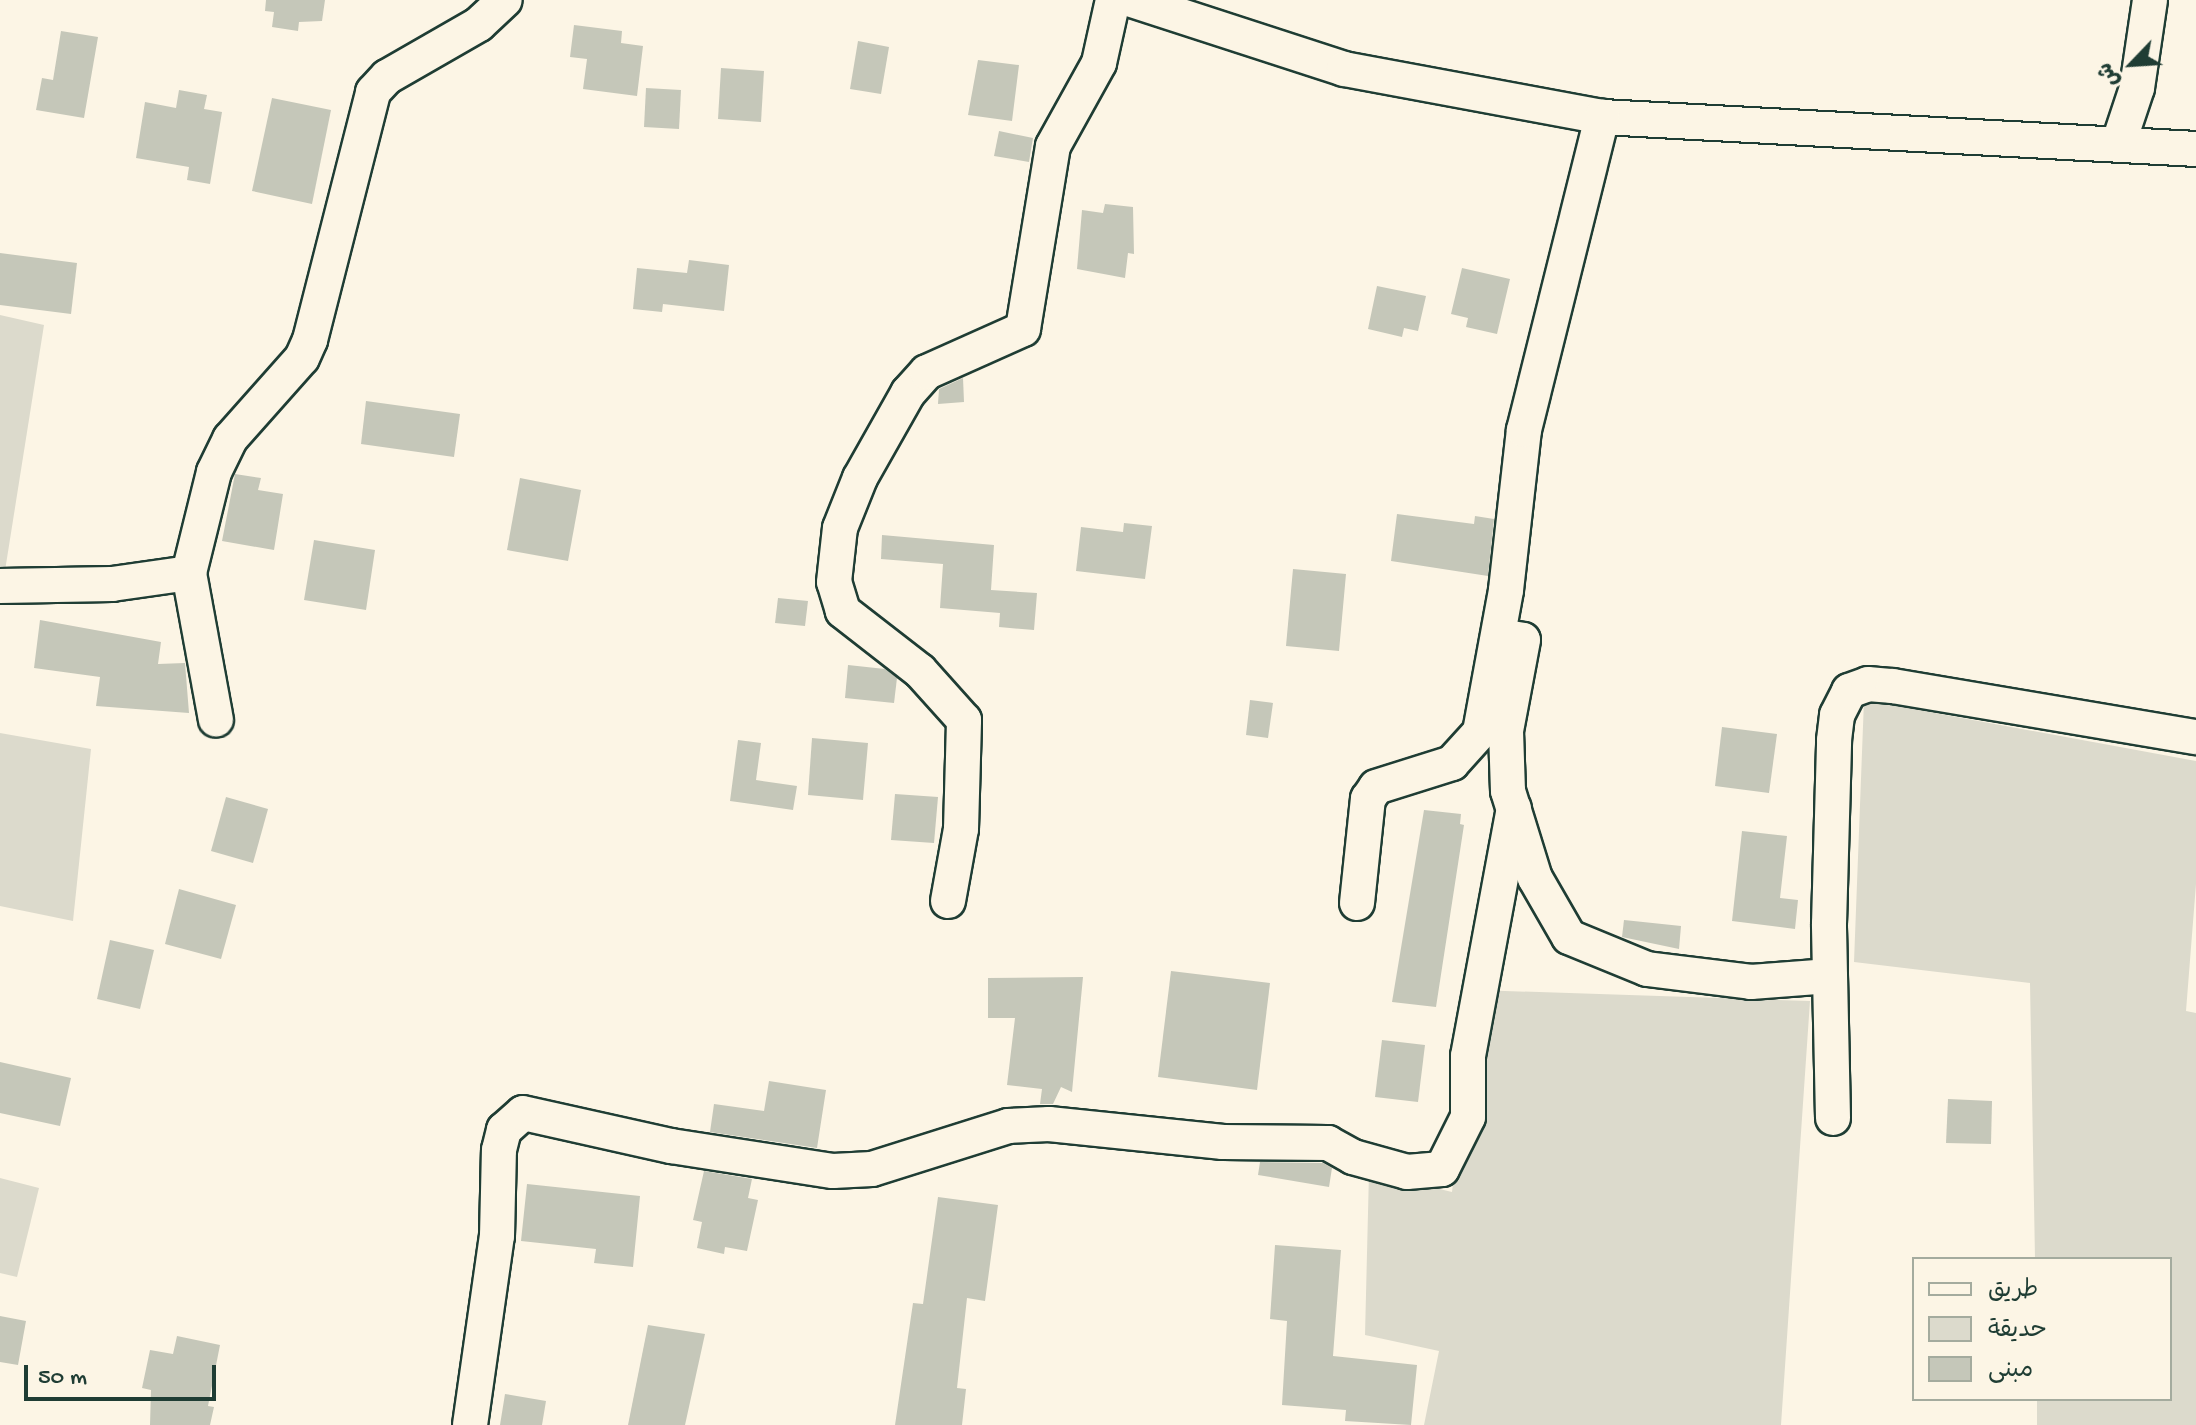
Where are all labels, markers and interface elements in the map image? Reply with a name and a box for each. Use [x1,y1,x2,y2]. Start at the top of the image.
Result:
north arrow [2092,24,2172,104]
text: ش [2093,58,2127,91]
legend [1912,1257,2172,1401]
text: طريق [1988,1277,2038,1306]
text: حديقة [1988,1317,2047,1346]
scale bar [28,1349,220,1399]
text: مبنى [1988,1357,2033,1386]
text: 50 m [38,1364,87,1393]

